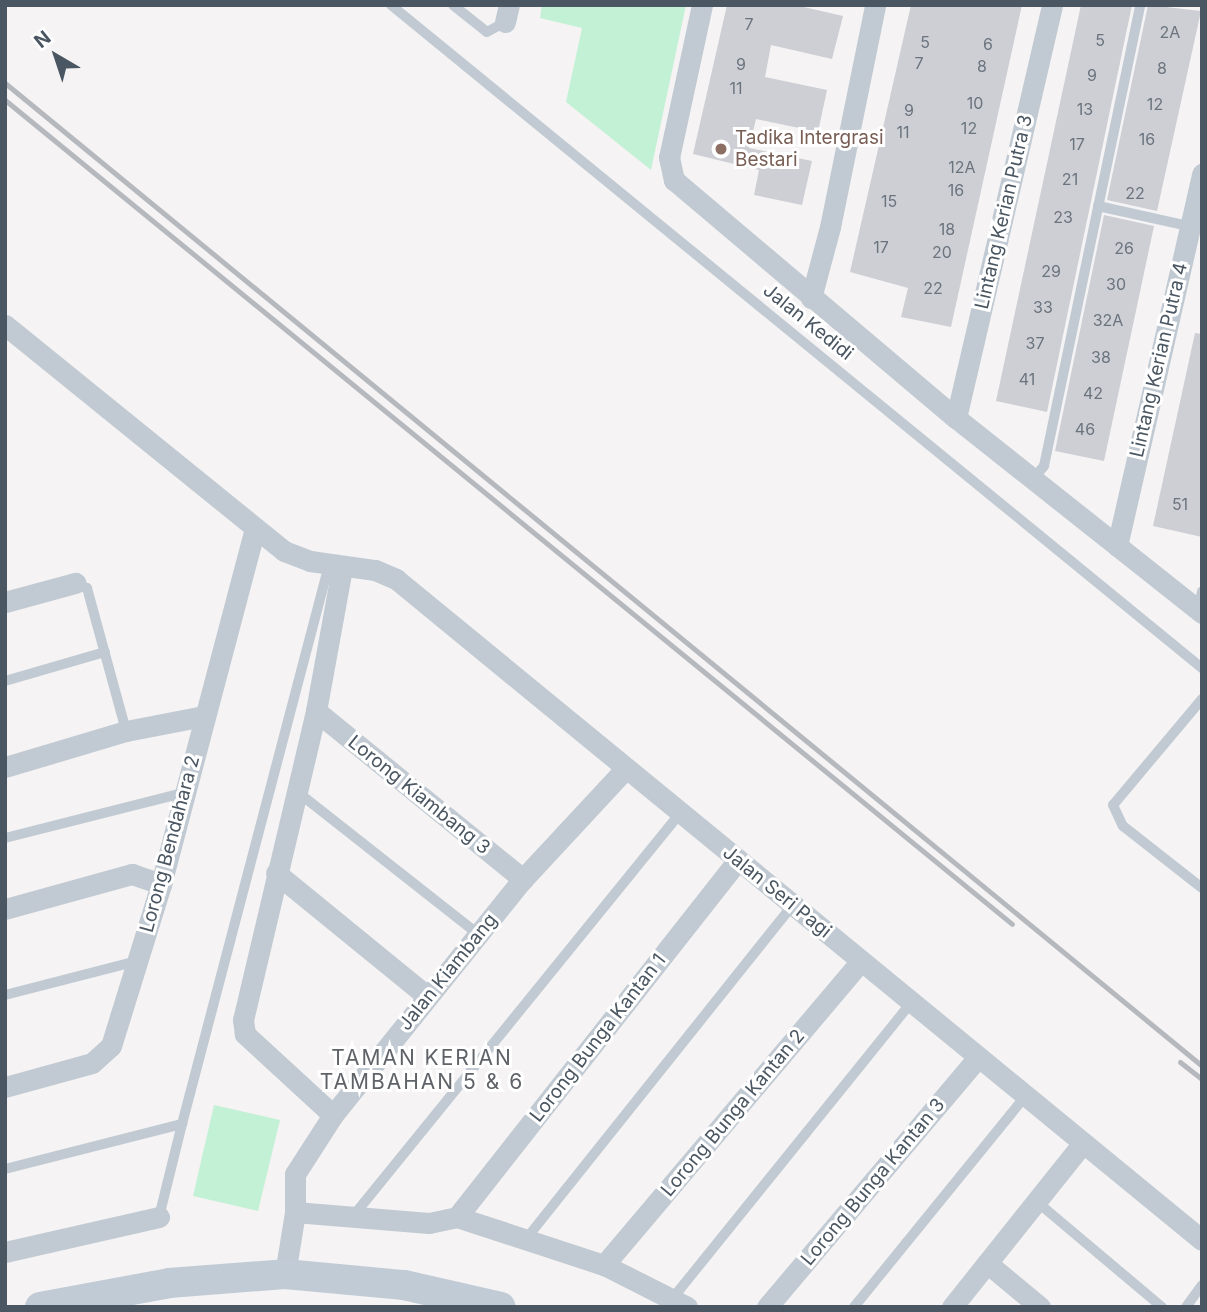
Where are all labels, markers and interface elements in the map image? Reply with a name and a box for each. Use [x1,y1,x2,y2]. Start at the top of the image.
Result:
house number: 7 [744,14,754,34]
north arrow [21,21,91,91]
house number: 2A [1160,22,1180,42]
text: N [30,26,55,53]
house number: 5 [1095,30,1105,50]
house number: 5 [920,32,930,52]
house number: 6 [983,34,993,54]
house number: 7 [914,53,924,73]
house number: 9 [736,54,746,74]
house number: 8 [977,56,987,76]
house number: 8 [1157,58,1167,78]
house number: 9 [1087,65,1097,85]
house number: 11 [729,78,743,98]
house number: 10 [967,93,983,113]
house number: 12 [1147,94,1163,114]
house number: 13 [1077,99,1093,119]
house number: 9 [904,100,914,120]
street label: Lintang Kerian Putra 3 [971,113,1037,311]
house number: 12 [961,118,977,138]
house number: 11 [896,122,910,142]
place label: Tadika Intergrasi Bestari [735,127,884,171]
house number: 16 [1139,129,1155,149]
house number: 17 [1069,134,1085,154]
marker: Tadika Intergrasi Bestari [713,141,729,157]
house number: 12A [948,157,976,177]
house number: 21 [1062,169,1078,189]
house number: 16 [948,180,964,200]
house number: 22 [1125,183,1145,203]
house number: 15 [881,191,897,211]
house number: 23 [1053,207,1073,227]
house number: 18 [939,219,955,239]
house number: 17 [873,237,889,257]
house number: 26 [1114,238,1134,258]
house number: 20 [932,242,952,262]
street label: Lintang Kerian Putra 4 [1125,260,1193,460]
house number: 29 [1041,261,1061,281]
house number: 30 [1106,274,1126,294]
house number: 22 [923,278,943,298]
street label: Jalan Kedidi [759,279,857,365]
house number: 33 [1033,297,1053,317]
house number: 32A [1093,310,1123,330]
house number: 37 [1026,333,1044,353]
house number: 38 [1091,347,1111,367]
house number: 41 [1019,369,1035,389]
house number: 42 [1083,383,1103,403]
house number: 46 [1075,419,1095,439]
house number: 51 [1172,494,1188,514]
street label: Lorong Kiambang 3 [343,731,495,859]
street label: Lorong Bendahara 2 [135,753,205,935]
street label: Jalan Seri Pagi [718,841,836,943]
street label: Jalan Kiambang [394,909,502,1035]
street label: Lorong Bunga Kantan 1 [525,949,671,1127]
street label: Lorong Bunga Kantan 2 [656,1025,810,1201]
district label: TAMAN KERIAN TAMBAHAN 5 & 6 [322,1045,522,1095]
street label: Lorong Bunga Kantan 3 [796,1094,950,1270]

